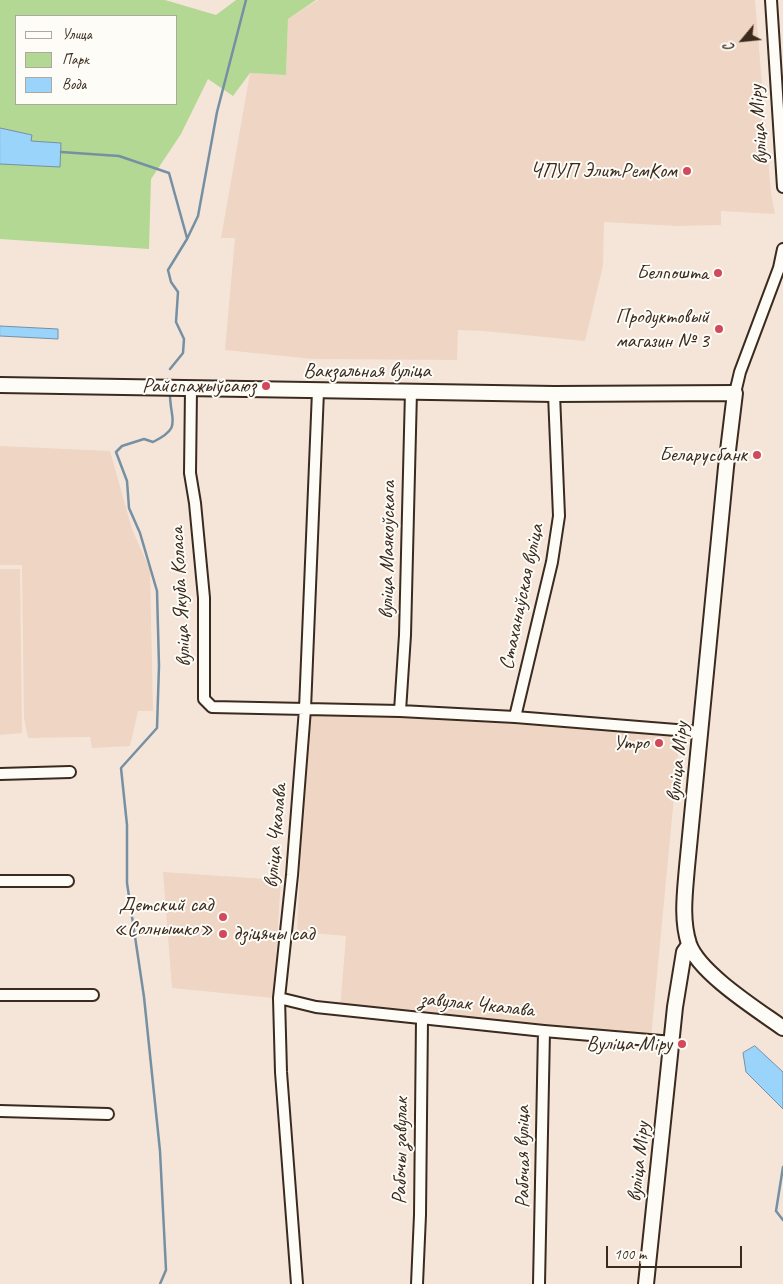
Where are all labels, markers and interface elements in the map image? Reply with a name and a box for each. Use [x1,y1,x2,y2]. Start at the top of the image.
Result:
legend [15,15,178,105]
north arrow [718,15,768,65]
text: Улица [62,25,92,44]
text: С [720,40,738,54]
text: Парк [62,50,89,69]
text: Вода [62,75,86,94]
street label: вуліца Міру [744,84,774,166]
place label: ЧПУП ЭлитРемКом [530,158,677,184]
marker: ЧПУП ЭлитРемКом [681,165,693,177]
place label: Белпошта [636,260,708,286]
marker: Белпошта [712,267,724,279]
place label: Продуктовый магазин № 3 [615,304,709,354]
marker: Продуктовый магазин № 3 [713,323,725,335]
street label: Вакзальная вуліца [303,358,431,384]
place label: Райспажыўсаюз [142,373,256,399]
marker: Райспажыўсаюз [260,380,272,392]
place label: Беларусбанк [659,442,747,468]
marker: Беларусбанк [751,449,763,461]
street label: вуліца Маякоўскага [374,481,402,619]
street label: Стаханаўская вуліца [494,522,550,672]
street label: вуліца Якуба Коласа [165,526,197,668]
street label: вуліца Міру [661,721,695,803]
place label: Утро [613,730,649,756]
marker: Утро [653,737,665,749]
street label: вуліца Чкалава [259,783,293,889]
place label: Детский сад «Солнышко» [113,892,213,942]
marker: Детский сад «Солнышко» [217,911,229,923]
place label: дзіцячы сад [233,921,314,947]
marker: дзіцячы сад [217,928,229,940]
street label: завулак Чкалава [419,986,535,1024]
place label: Вуліца Міру [586,1031,672,1057]
marker: Вуліца Міру [676,1038,688,1050]
street label: Рабочы завулак [387,1097,415,1205]
street label: Рабочая вуліца [510,1106,536,1208]
street label: вуліца Міру [622,1121,656,1203]
scale bar [608,1236,744,1268]
text: 100 m [614,1245,646,1264]

